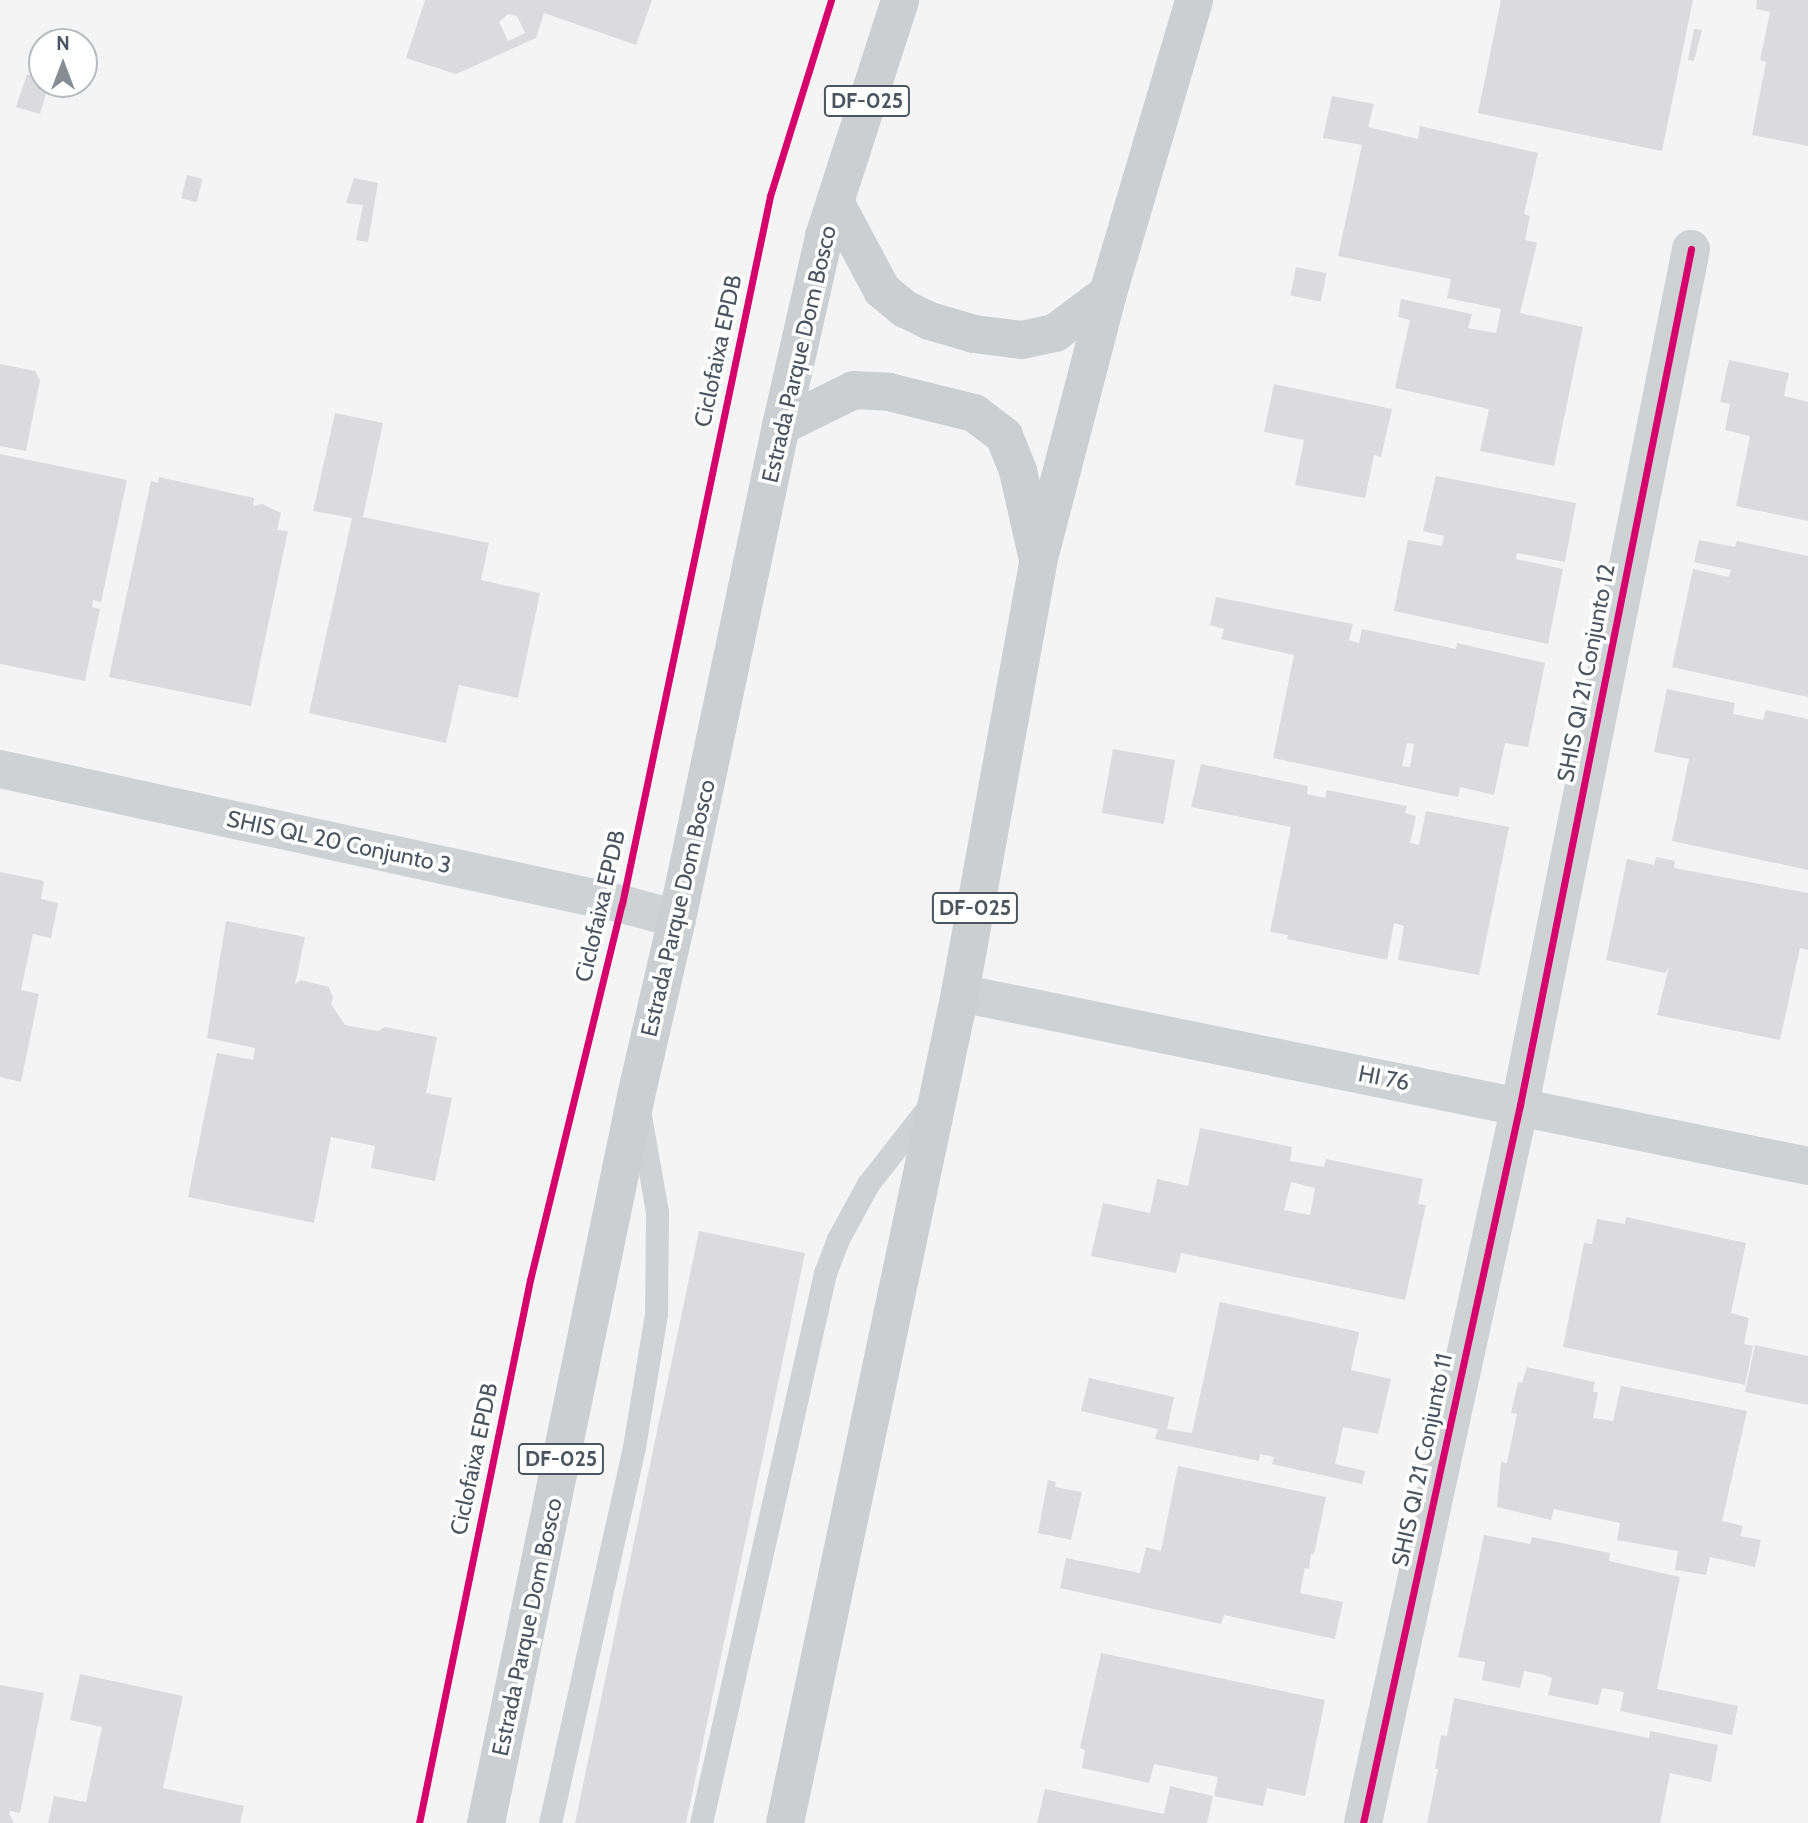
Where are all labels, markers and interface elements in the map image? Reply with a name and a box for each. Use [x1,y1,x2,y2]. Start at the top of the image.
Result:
north arrow [28,28,98,98]
text: N [56,32,70,55]
road number: DF-025 [823,84,911,119]
street label: Estrada Parque Dom Bosco [756,223,842,485]
street label: Ciclofaixa EPDB [688,272,748,430]
street label: SHIS QI 21 Conjunto 12 [1551,562,1621,784]
street label: Estrada Parque Dom Bosco [635,777,721,1039]
street label: SHIS QL 20 Conjunto 3 [224,805,454,879]
street label: Ciclofaixa EPDB [569,827,631,985]
road number: DF-025 [931,890,1019,926]
street label: HI 76 [1356,1060,1412,1096]
street label: SHIS QI 21 Conjunto 11 [1386,1351,1458,1569]
street label: Ciclofaixa EPDB [444,1380,504,1538]
road number: DF-025 [517,1442,605,1476]
street label: Estrada Parque Dom Bosco [486,1495,568,1759]

